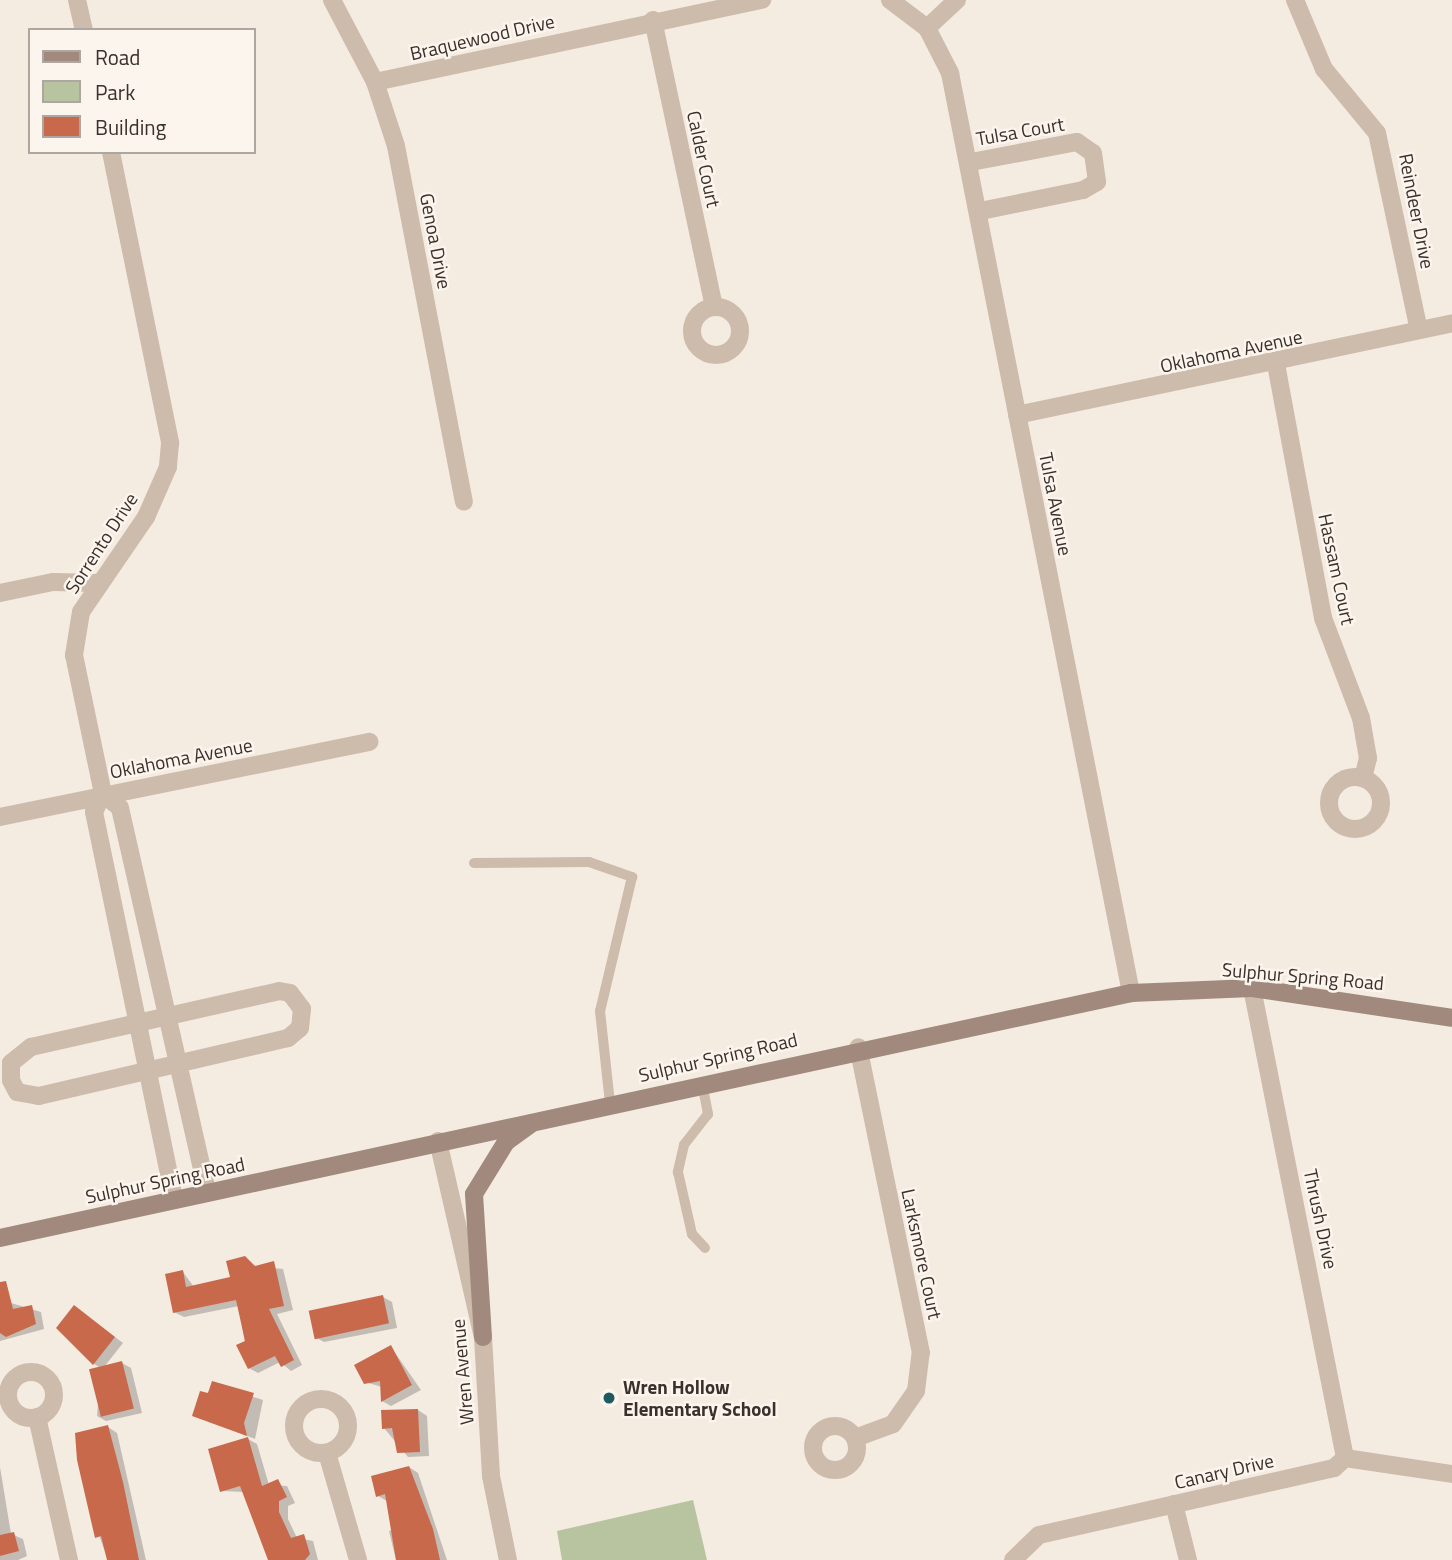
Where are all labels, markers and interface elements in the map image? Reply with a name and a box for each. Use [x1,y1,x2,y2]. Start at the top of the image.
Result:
street label: Braquewood Drive [408,9,556,65]
legend [28,28,256,154]
text: Road [95,41,140,73]
text: Park [95,76,135,108]
street label: Calder Court [683,109,725,209]
text: Building [95,111,166,143]
street label: Tulsa Court [974,112,1066,150]
street label: Reindeer Drive [1395,151,1439,271]
street label: Genoa Drive [416,191,456,291]
street label: Oklahoma Avenue [1158,325,1304,377]
street label: Tulsa Avenue [1035,450,1077,558]
street label: Sorrento Drive [60,488,142,598]
street label: Hassam Court [1314,511,1360,627]
street label: Oklahoma Avenue [108,733,254,783]
street label: Sulphur Spring Road [1221,958,1385,994]
street label: Sulphur Spring Road [636,1028,800,1086]
street label: Sulphur Spring Road [83,1152,247,1208]
street label: Thrush Drive [1299,1167,1343,1271]
street label: Larksmore Court [897,1187,947,1321]
street label: Wren Avenue [446,1318,478,1426]
place label: Wren Hollow Elementary School [623,1376,777,1420]
marker: Wren Hollow Elementary School [601,1390,617,1406]
street label: Canary Drive [1172,1449,1276,1493]

